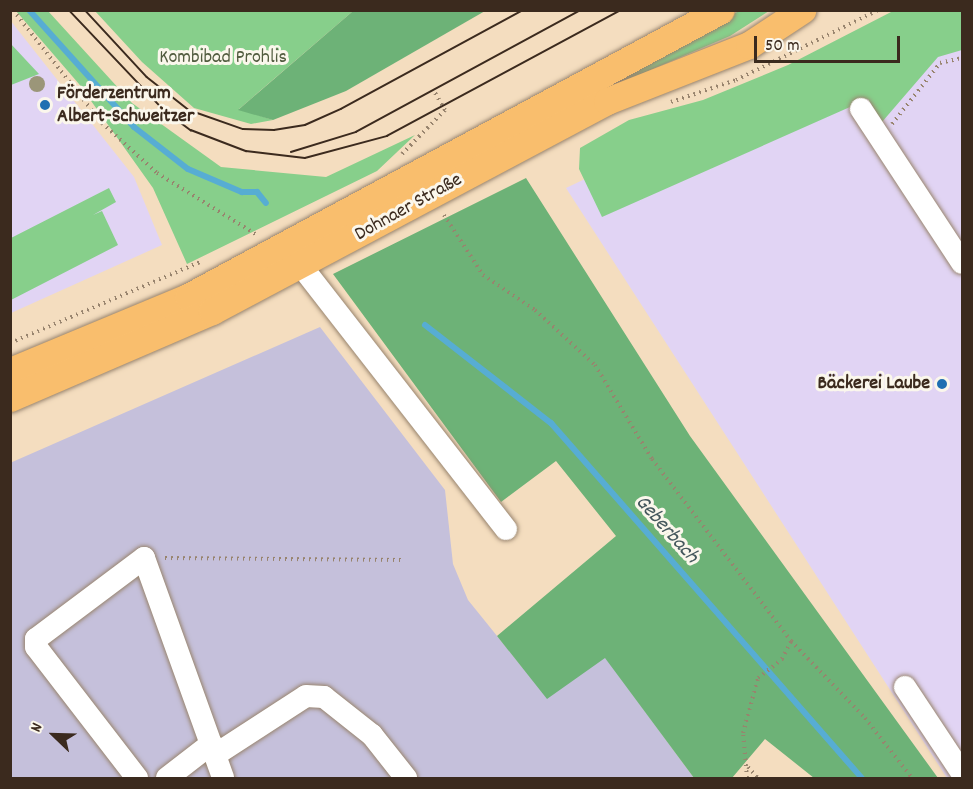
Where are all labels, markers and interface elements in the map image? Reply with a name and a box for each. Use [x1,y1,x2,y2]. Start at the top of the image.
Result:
scale bar [757,24,902,62]
text: 50 m [765,34,800,59]
park label: Kombibad Prohlis [159,46,287,70]
place label: Förderzentrum Albert-Schweitzer [57,82,194,129]
marker: Förderzentrum Albert-Schweitzer [38,98,52,112]
street label: Dohnaer Straße [351,169,467,247]
place label: Bäckerei Laube [817,372,930,396]
marker: Bäckerei Laube [935,377,949,391]
water label: Geberbach [629,491,703,569]
north arrow [24,705,84,765]
text: N [25,720,49,736]

